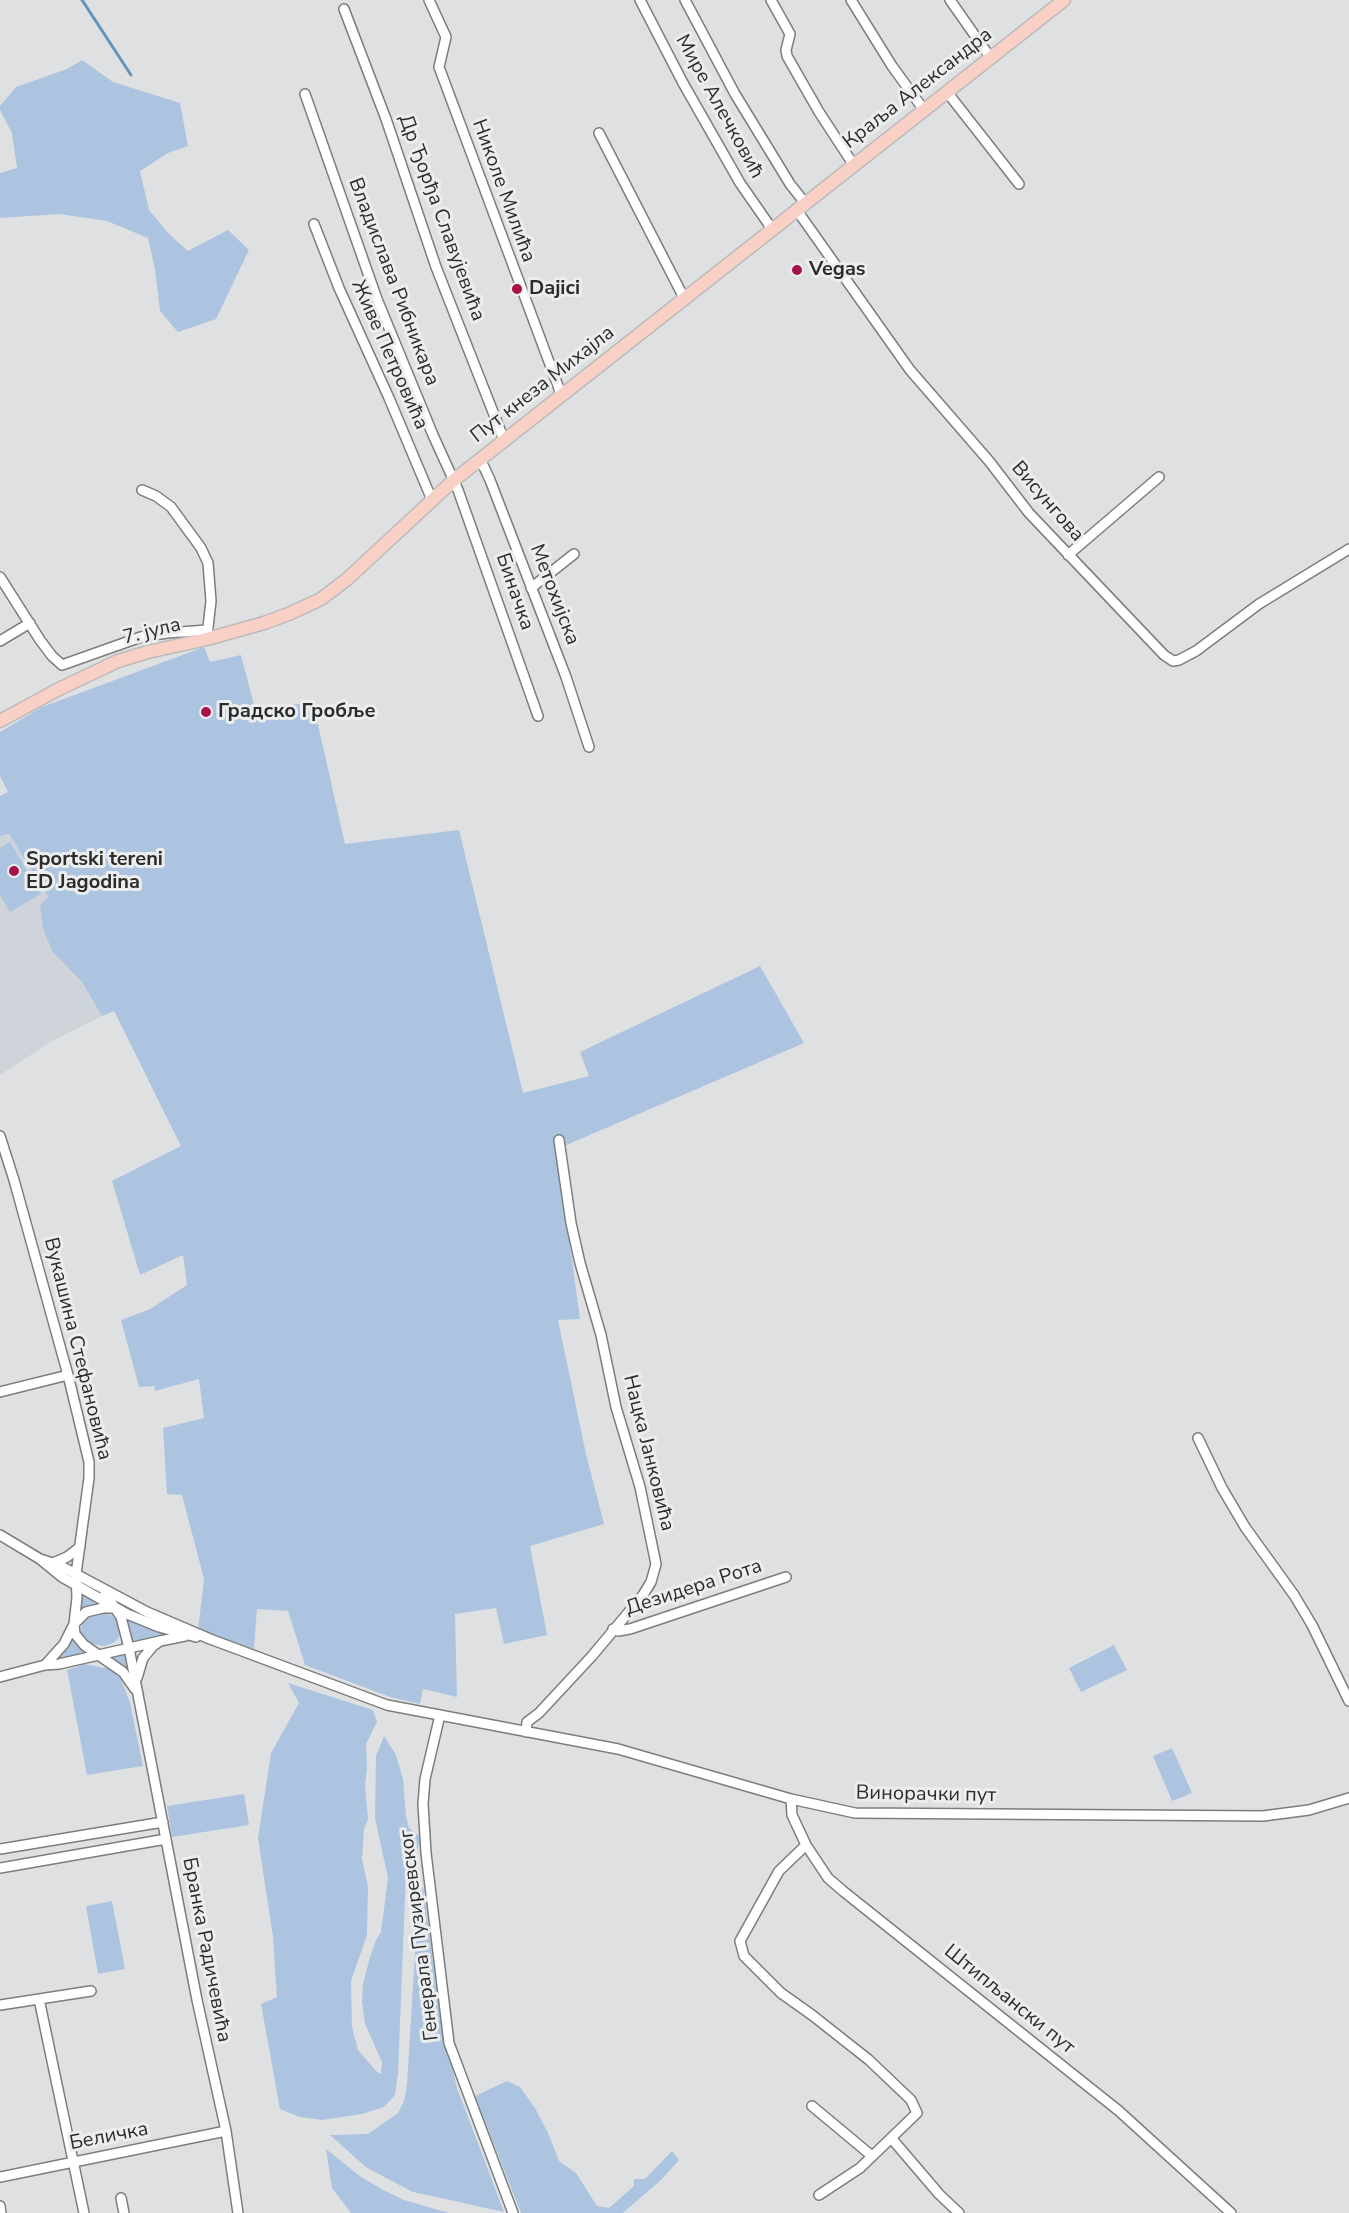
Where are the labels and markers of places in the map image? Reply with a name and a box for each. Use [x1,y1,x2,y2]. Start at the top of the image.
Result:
place label: Vegas [809,258,866,282]
marker: Vegas [790,263,804,277]
place label: Dajici [529,277,580,301]
marker: Dajici [510,282,524,296]
place label: Градско Гробље [218,700,376,724]
marker: Градско Гробље [199,705,213,719]
place label: Sportski tereni ED Jagodina [26,848,163,895]
marker: Sportski tereni ED Jagodina [7,864,21,878]

